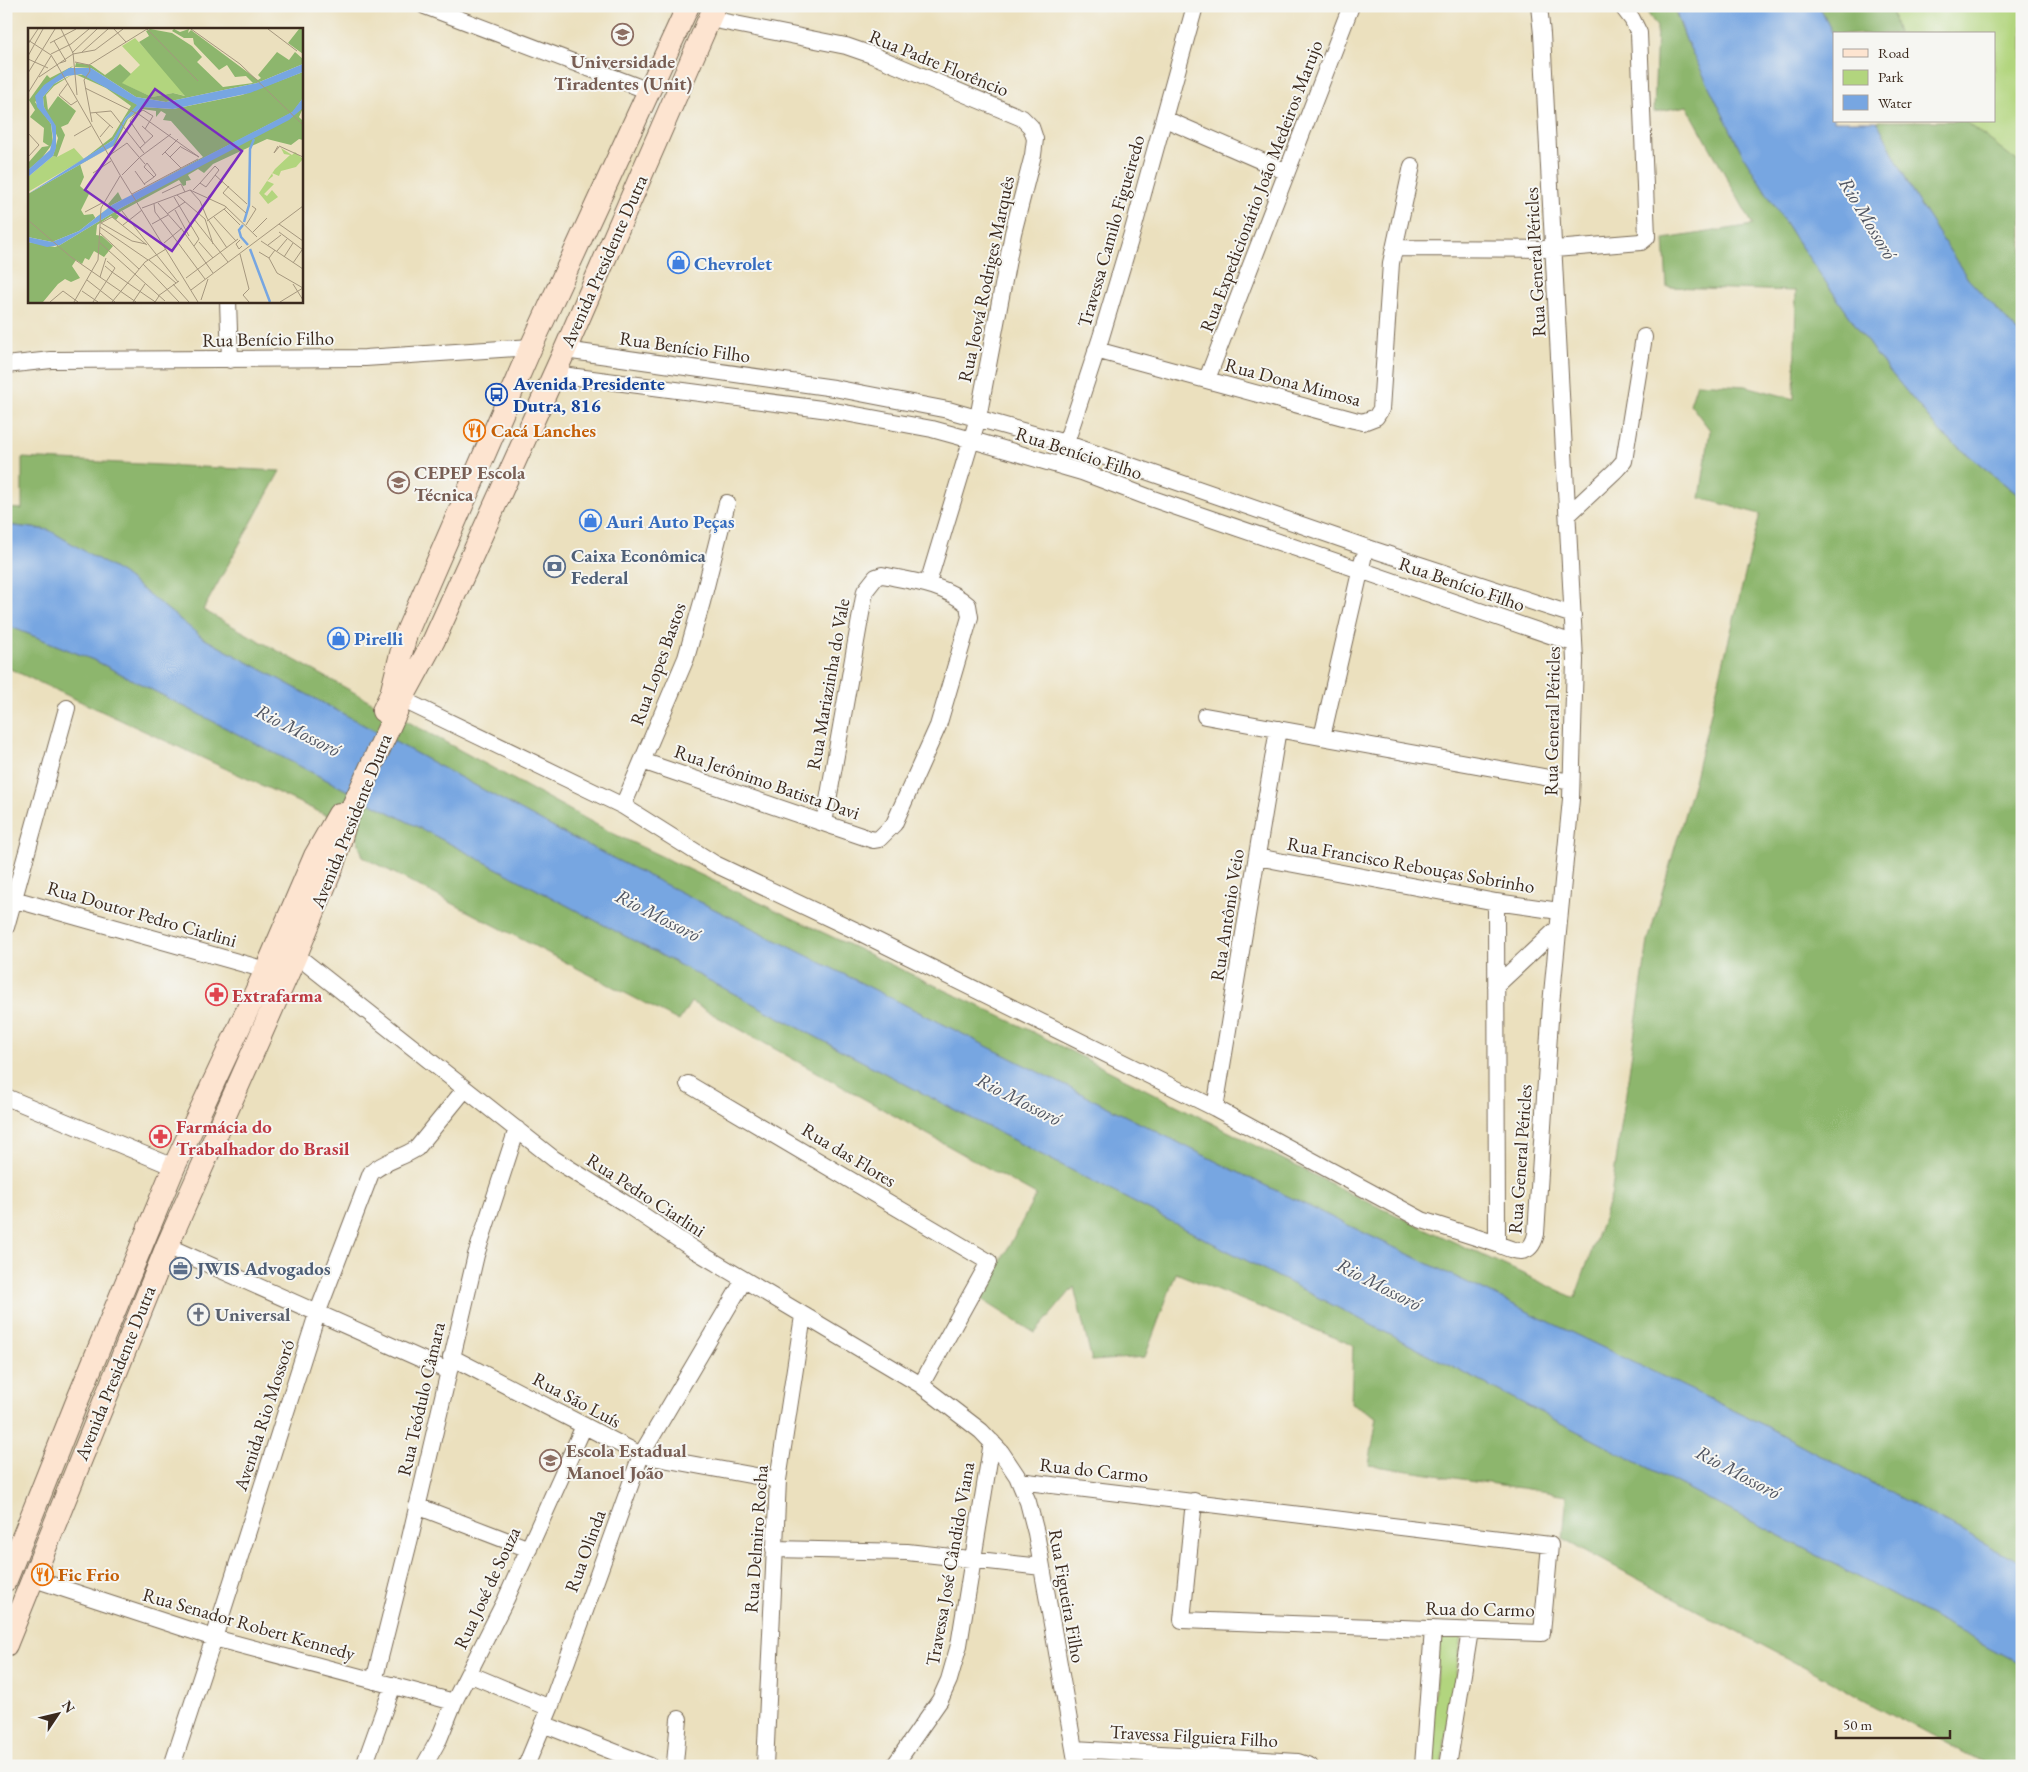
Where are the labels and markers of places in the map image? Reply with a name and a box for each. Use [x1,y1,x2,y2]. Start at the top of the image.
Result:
school or university icon: Universidade Tiradentes (Unit) [611,23,635,47]
place label: Universidade Tiradentes (Unit) [554,49,692,96]
shop icon: Chevrolet [666,251,690,275]
place label: Chevrolet [694,251,772,276]
place label: Avenida Presidente Dutra, 816 [512,371,665,418]
bus stop icon: Avenida Presidente Dutra, 816 [485,382,509,406]
restaurant icon: Cacá Lanches [463,418,487,442]
place label: Cacá Lanches [491,418,596,443]
place label: CEPEP Escola Técnica [414,460,526,507]
school or university icon: CEPEP Escola Técnica [386,471,410,495]
shop icon: Auri Auto Peças [578,509,602,533]
place label: Auri Auto Peças [605,509,735,534]
place label: Caixa Econômica Federal [571,543,706,590]
bank icon: Caixa Econômica Federal [543,554,567,578]
shop icon: Pirelli [326,626,350,650]
place label: Pirelli [354,626,404,651]
pharmacy icon: Extrafarma [204,983,228,1007]
place label: Extrafarma [232,983,323,1008]
place label: Farmácia do Trabalhador do Brasil [176,1114,350,1161]
pharmacy icon: Farmácia do Trabalhador do Brasil [148,1125,172,1149]
office icon: JWIS Advogados [169,1256,193,1280]
place label: JWIS Advogados [195,1256,331,1281]
church icon: Universal [187,1302,211,1326]
place label: Universal [215,1302,291,1327]
place label: Escola Estadual Manoel João [566,1438,687,1485]
school or university icon: Escola Estadual Manoel João [538,1449,562,1473]
restaurant icon: Fic Frio [30,1562,54,1586]
place label: Fic Frio [58,1562,120,1587]

